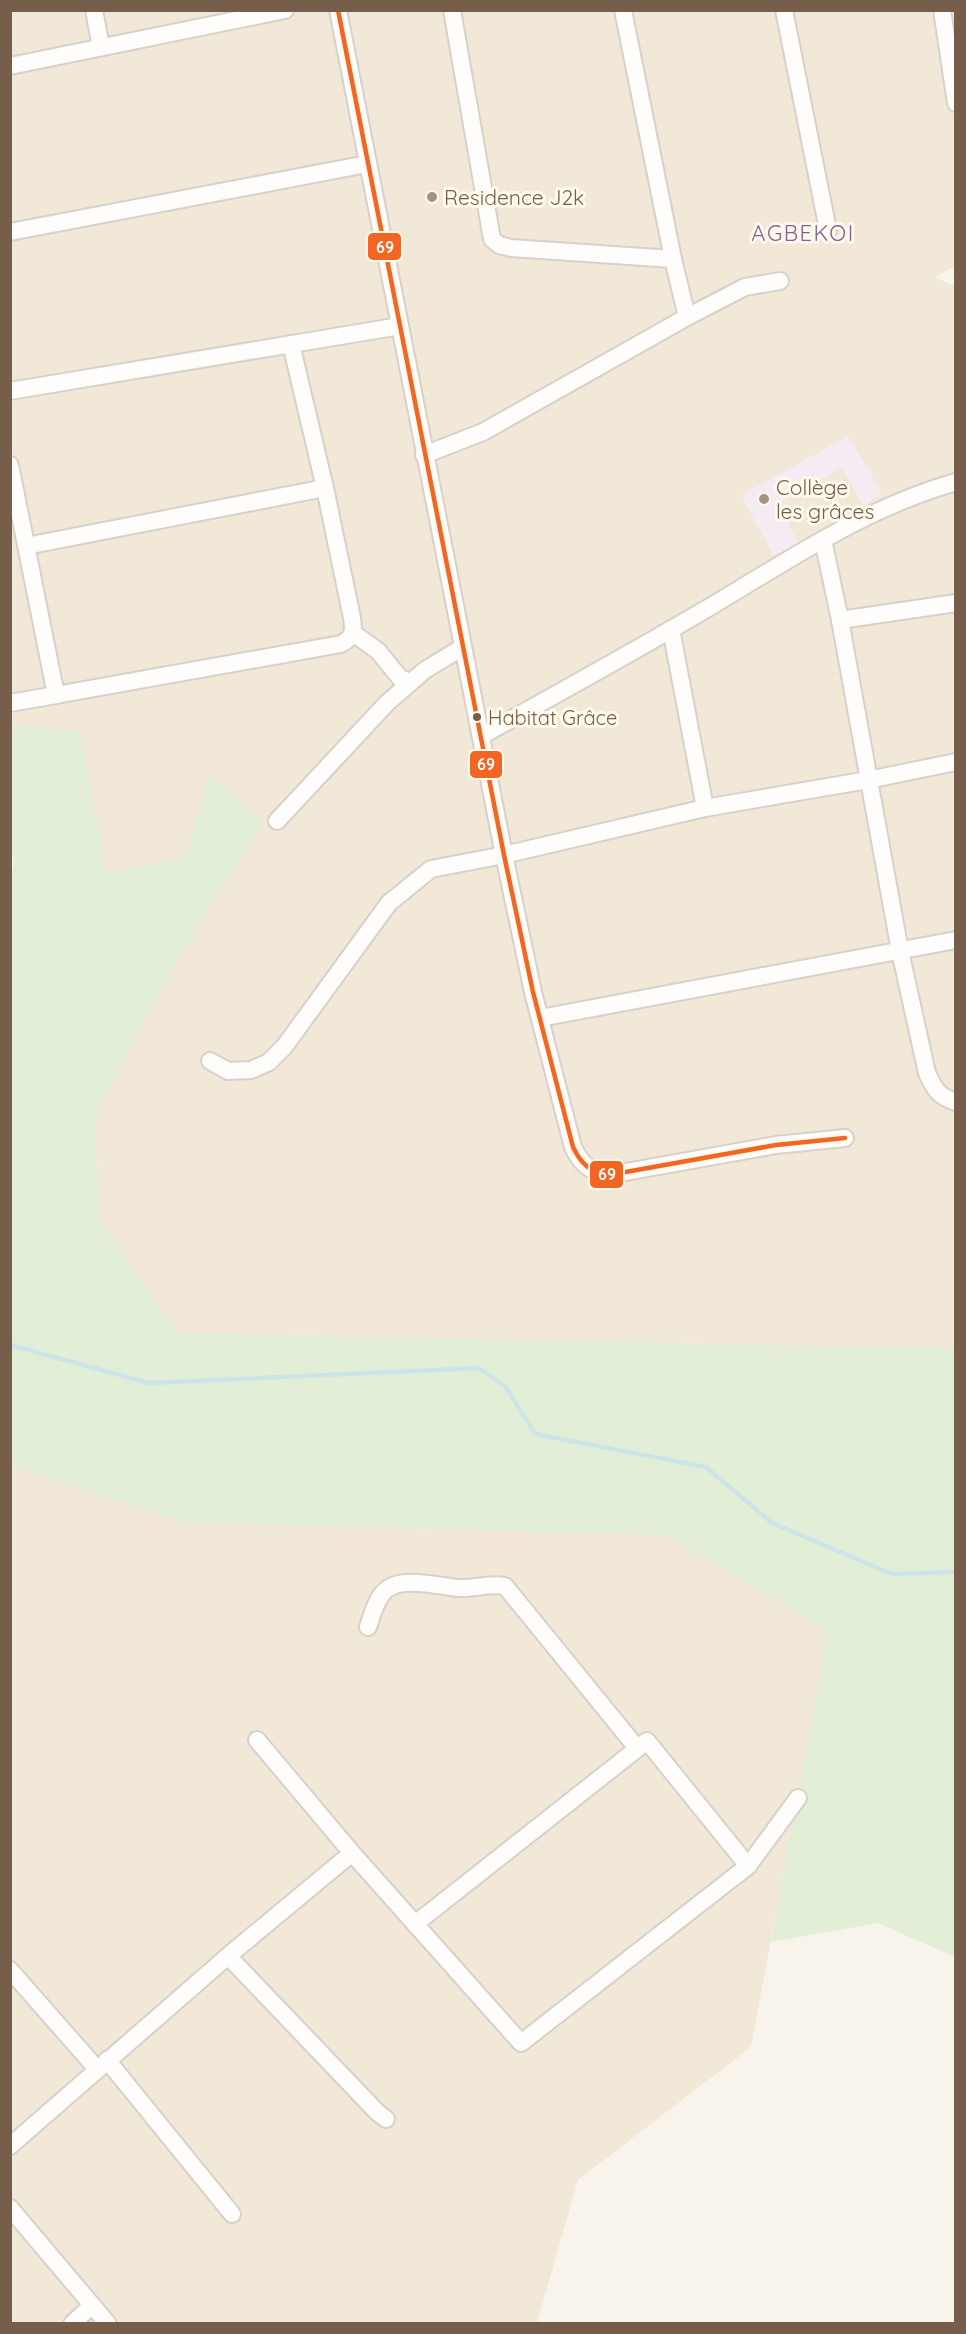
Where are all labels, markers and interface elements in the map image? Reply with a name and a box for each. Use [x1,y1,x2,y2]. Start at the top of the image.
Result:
place label: Residence J2k [444,184,584,210]
marker: Residence J2k [425,190,439,204]
district label: AGBEKOI [751,219,855,247]
line badge: 69 [367,232,402,261]
text: 69 [376,237,394,257]
place label: Collège les grâces [776,474,874,524]
marker: Collège les grâces [757,492,771,506]
place label: Habitat Grâce [488,705,617,730]
marker: Habitat Grâce [471,711,483,723]
line badge: 69 [469,750,503,779]
text: 69 [477,754,495,774]
line badge: 69 [589,1160,624,1189]
text: 69 [598,1164,616,1184]

